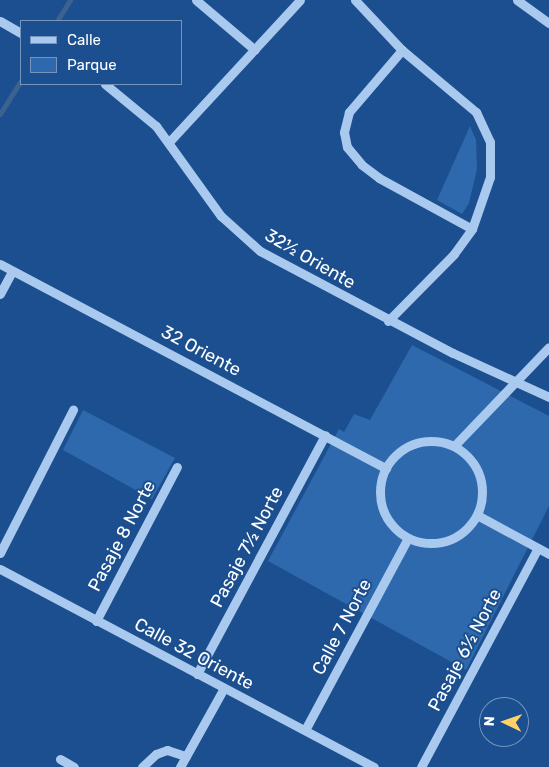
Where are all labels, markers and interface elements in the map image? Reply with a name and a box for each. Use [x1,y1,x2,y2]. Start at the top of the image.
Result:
legend [20,20,182,85]
text: Calle [67,31,101,49]
text: Parque [67,56,117,74]
street label: 32½ Oriente [261,224,359,294]
street label: 32 Oriente [157,321,245,381]
street label: Pasaje 8 Norte [84,477,160,595]
street label: Pasaje 7½ Norte [206,483,288,611]
street label: Calle 7 Norte [308,575,376,679]
street label: Pasaje 6½ Norte [424,585,506,715]
street label: Calle 32 Oriente [131,613,257,695]
north arrow [479,697,529,747]
text: N [481,716,498,727]

